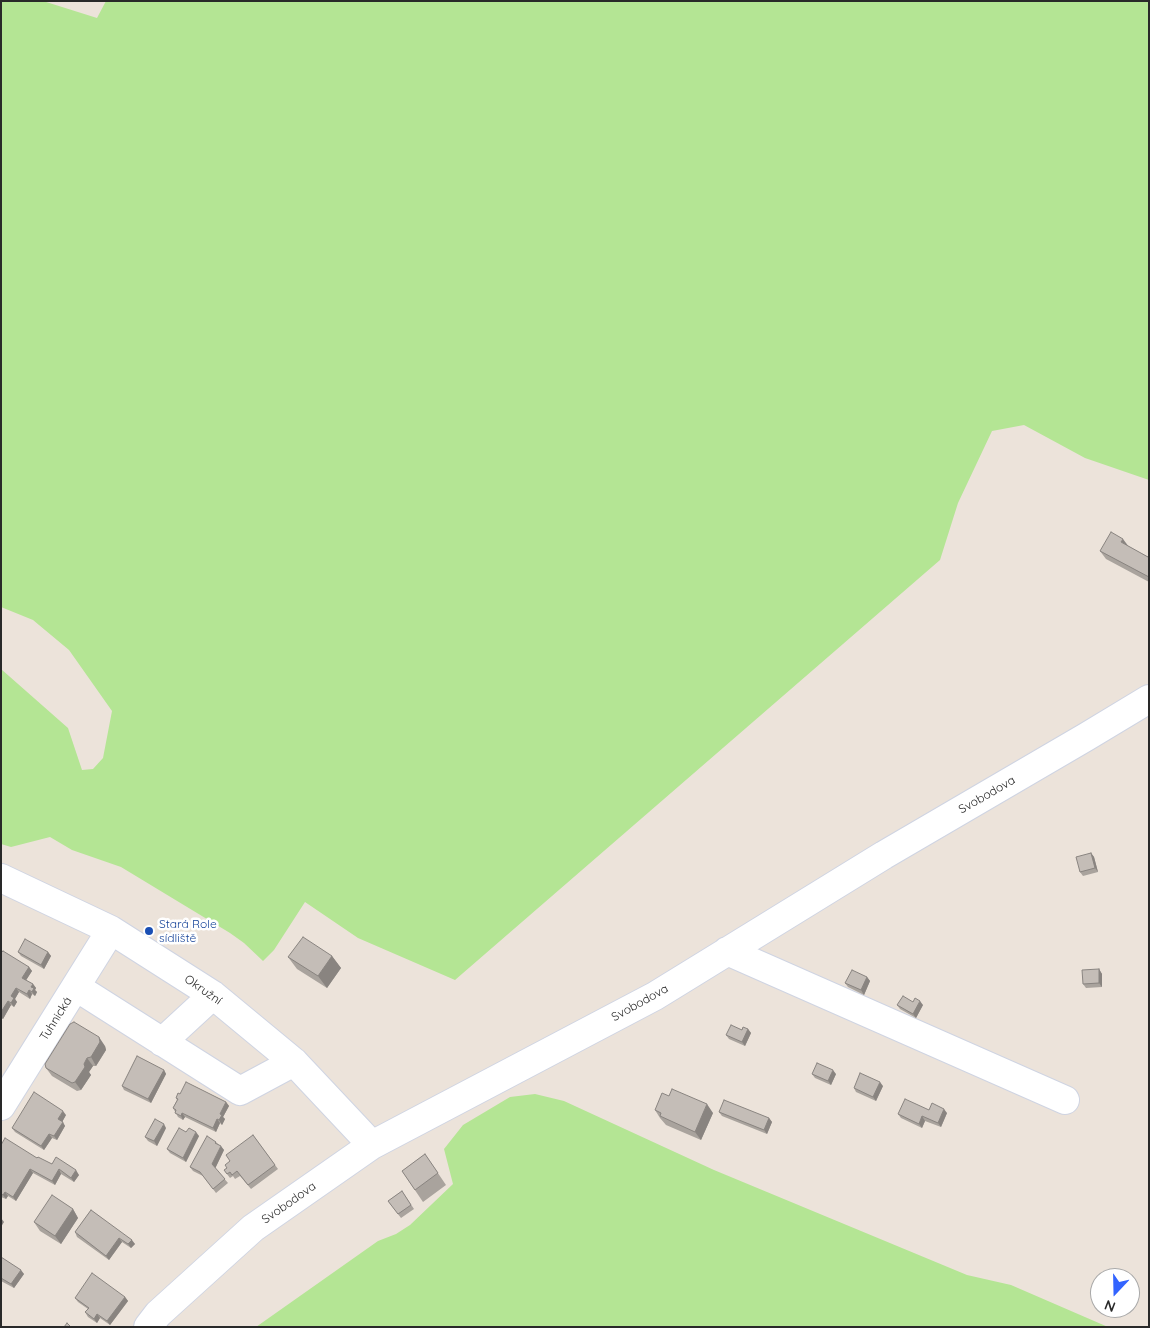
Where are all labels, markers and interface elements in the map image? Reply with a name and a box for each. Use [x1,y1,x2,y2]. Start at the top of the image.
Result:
street label: Svobodova [956,773,1018,817]
place label: Stará Role sídliště [159,917,217,945]
marker: Stará Role sídliště [143,925,155,937]
street label: Okružní [182,972,224,1008]
street label: Svobodova [609,981,671,1025]
street label: Tuhnická [37,994,75,1044]
street label: Svobodova [259,1179,319,1227]
north arrow [1090,1268,1140,1318]
text: N [1102,1296,1118,1316]

